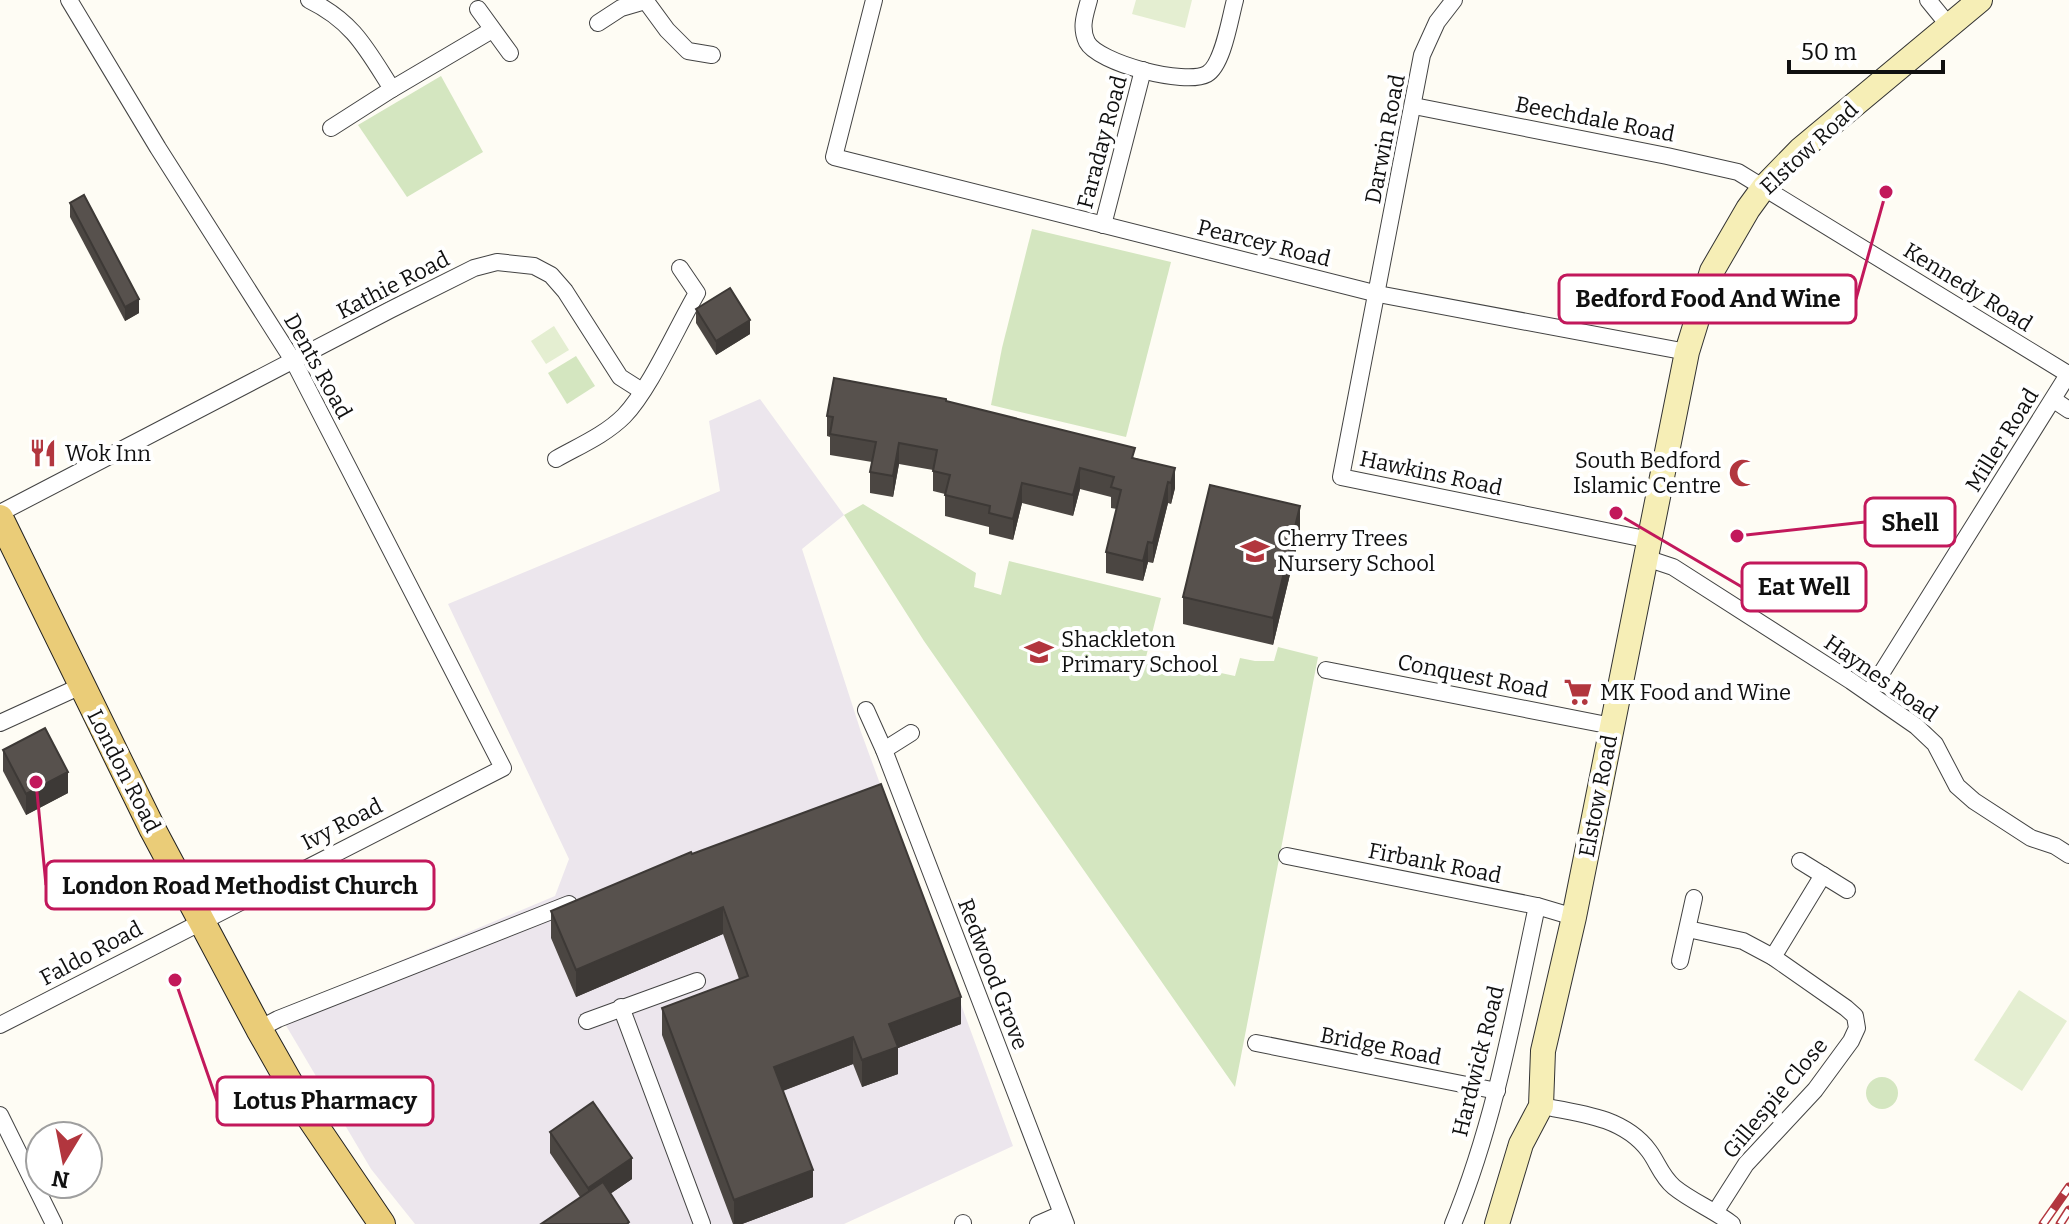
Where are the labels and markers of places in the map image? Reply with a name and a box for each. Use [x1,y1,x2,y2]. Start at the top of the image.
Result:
callout: Bedford Food And Wine [1559,275,1856,323]
restaurant icon: Wok Inn [28,438,58,468]
place label: Wok Inn [65,440,151,467]
place label: South Bedford Islamic Centre [1573,447,1721,499]
mosque icon: South Bedford Islamic Centre [1728,458,1758,488]
callout: Shell [1865,498,1955,546]
place label: Cherry Trees Nursery School [1277,525,1435,577]
school or university icon: Cherry Trees Nursery School [1240,536,1270,566]
callout: Eat Well [1742,563,1866,611]
place label: Shackleton Primary School [1061,626,1218,678]
school or university icon: Shackleton Primary School [1024,637,1054,667]
supermarket icon: MK Food and Wine [1563,677,1593,707]
place label: MK Food and Wine [1600,679,1791,706]
callout: London Road Methodist Church [46,861,434,909]
callout: Lotus Pharmacy [217,1077,433,1125]

